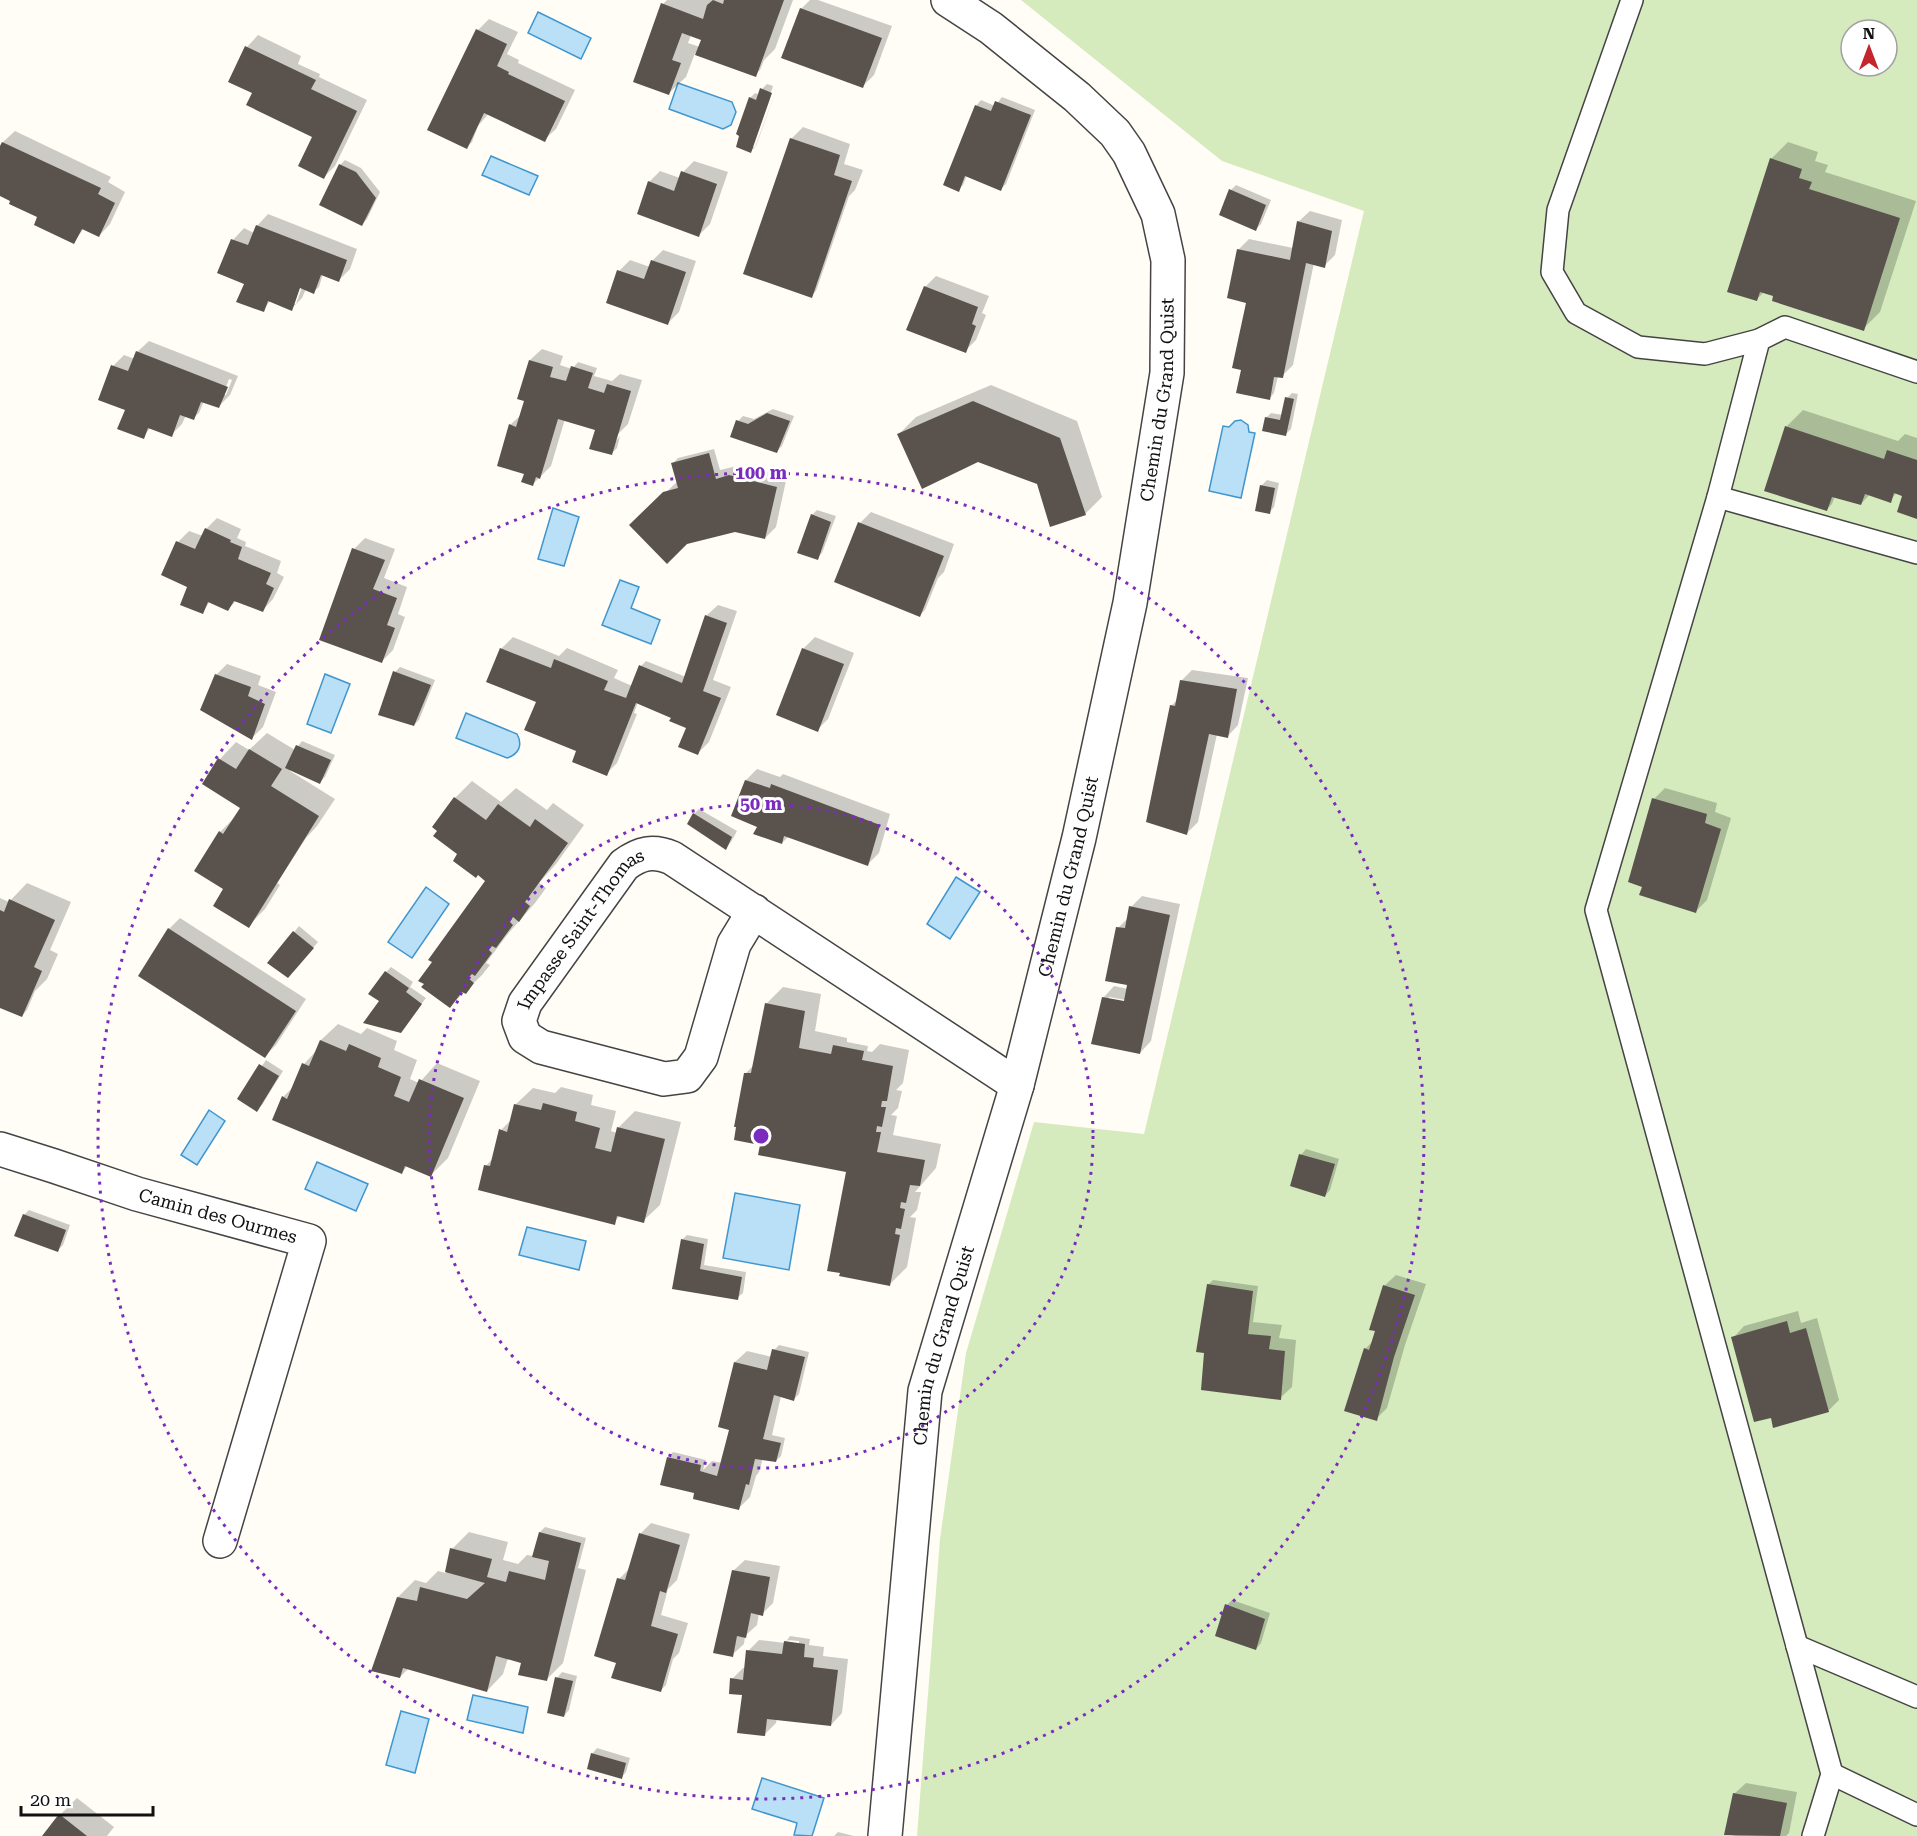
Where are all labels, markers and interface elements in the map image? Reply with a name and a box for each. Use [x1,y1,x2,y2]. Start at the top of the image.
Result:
north arrow [1839,18,1899,78]
text: N [1863,24,1875,43]
street label: Chemin du Grand Quist [1135,297,1178,503]
text: 100 m [735,462,788,483]
street label: Chemin du Grand Quist [1034,774,1102,979]
text: 50 m [740,793,783,814]
street label: Impasse Saint-Thomas [513,844,647,1012]
centre of rings [751,1126,771,1146]
street label: Camin des Ourmes [136,1184,300,1247]
street label: Chemin du Grand Quist [909,1243,978,1446]
scale bar [21,1779,153,1817]
text: 20 m [30,1789,71,1810]

